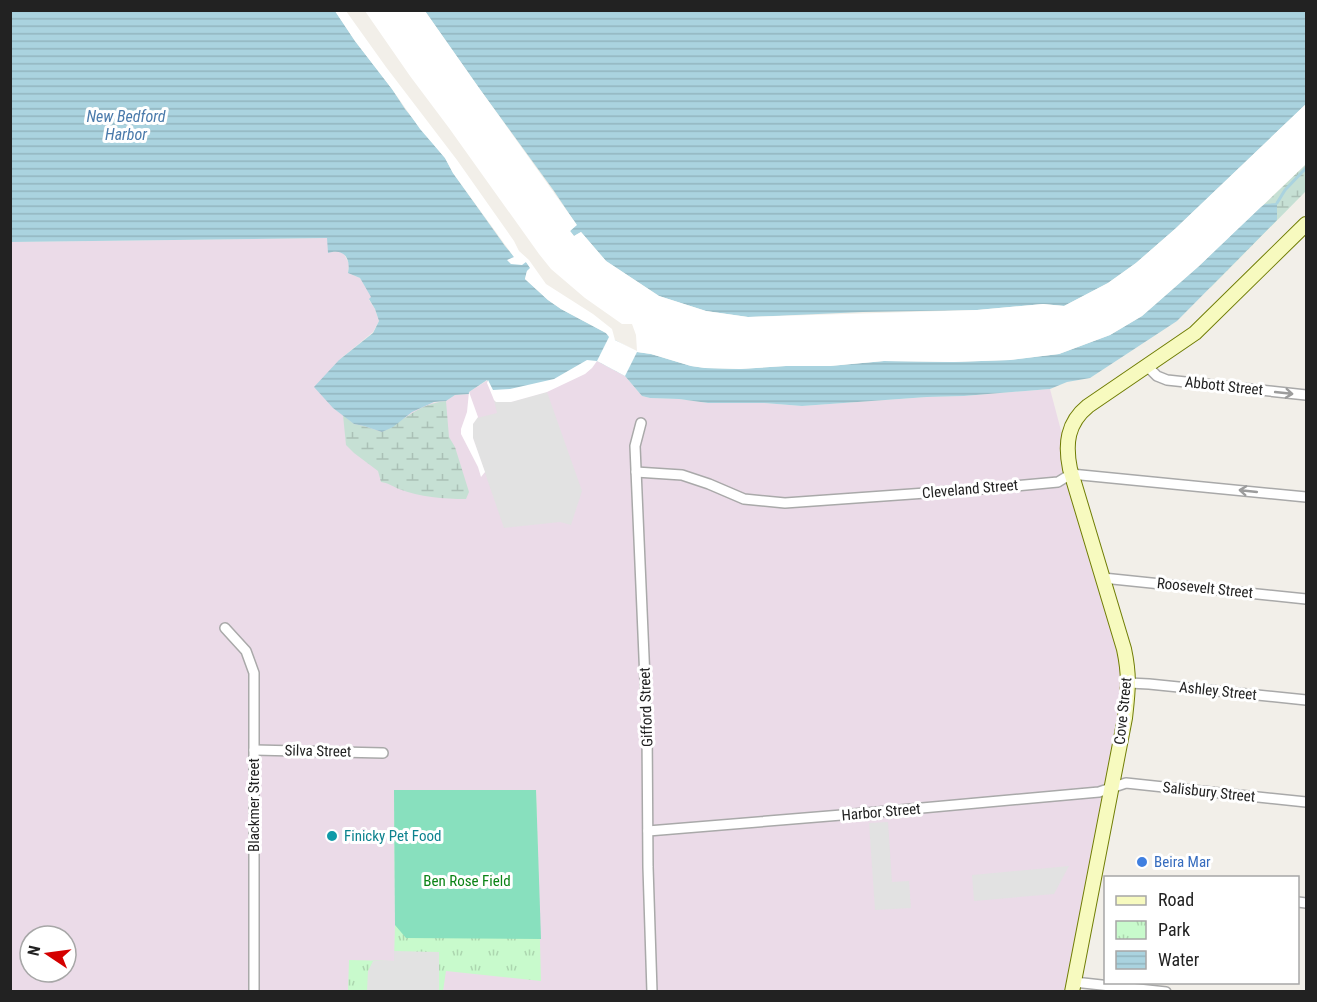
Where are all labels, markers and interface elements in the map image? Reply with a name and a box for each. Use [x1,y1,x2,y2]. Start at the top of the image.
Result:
water label: New Bedford Harbor [86,107,166,144]
street label: Abbott Street [1184,373,1264,399]
one-way arrow [1273,388,1293,399]
street label: Cleveland Street [921,476,1019,502]
one-way arrow [1239,485,1259,496]
street label: Roosevelt Street [1156,574,1254,602]
street label: Gifford Street [636,667,656,747]
street label: Cove Street [1111,676,1135,746]
street label: Ashley Street [1178,678,1258,704]
street label: Silva Street [284,741,352,761]
street label: Blackmer Street [245,758,263,852]
street label: Salisbury Street [1162,778,1256,806]
street label: Harbor Street [841,800,921,824]
place label: Finicky Pet Food [344,827,441,845]
marker: Finicky Pet Food [325,829,339,843]
place label: Beira Mar [1154,853,1211,871]
marker: Beira Mar [1135,855,1149,869]
park label: Ben Rose Field [423,872,511,890]
legend [1104,876,1299,984]
text: Road [1158,889,1194,910]
text: Park [1158,919,1190,940]
north arrow [18,924,78,984]
text: N [24,944,44,958]
text: Water [1158,949,1200,970]

